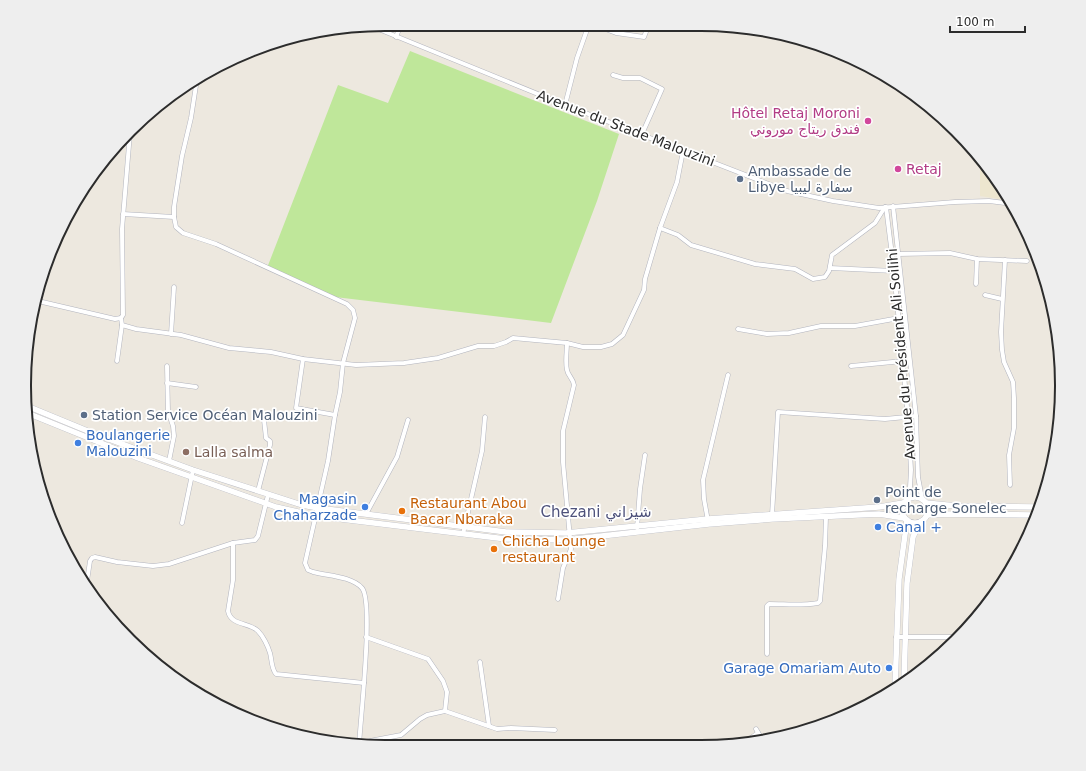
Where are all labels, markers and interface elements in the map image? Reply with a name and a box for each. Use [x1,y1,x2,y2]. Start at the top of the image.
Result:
scale bar [950,8,1025,34]
text: 100 m [956,15,994,29]
street label: Avenue du Stade Malouzini [535,87,717,169]
place label: Hôtel Retaj Moroni فندق ريتاج موروني [731,105,860,138]
marker: Hôtel Retaj Moroni فندق ريتاج موروني [863,116,873,126]
place label: Retaj [906,161,942,177]
place label: Ambassade de Libye سفارة ليبيا [748,163,853,196]
marker: Retaj [893,164,903,174]
marker: Ambassade de Libye سفارة ليبيا [735,174,745,184]
street label: Avenue du Président Ali Soilihi [884,248,918,460]
place label: Station Service Océan Malouzini [92,407,318,423]
marker: Station Service Océan Malouzini [79,410,89,420]
place label: Boulangerie Malouzini [86,427,170,459]
marker: Boulangerie Malouzini [73,438,83,448]
place label: Lalla salma [194,444,273,460]
marker: Lalla salma [181,447,191,457]
place label: Point de recharge Sonelec [885,484,1007,516]
place label: Magasin Chaharzade [273,491,357,523]
place label: Restaurant Abou Bacar Nbaraka [410,495,527,527]
marker: Point de recharge Sonelec [872,495,882,505]
marker: Magasin Chaharzade [360,502,370,512]
district label: Chezani شيزاني [541,503,651,522]
marker: Restaurant Abou Bacar Nbaraka [397,506,407,516]
place label: Canal + [886,519,942,535]
marker: Canal + [873,522,883,532]
place label: Chicha Lounge restaurant [502,533,606,565]
marker: Chicha Lounge restaurant [489,544,499,554]
place label: Garage Omariam Auto [723,660,881,676]
marker: Garage Omariam Auto [884,663,894,673]

